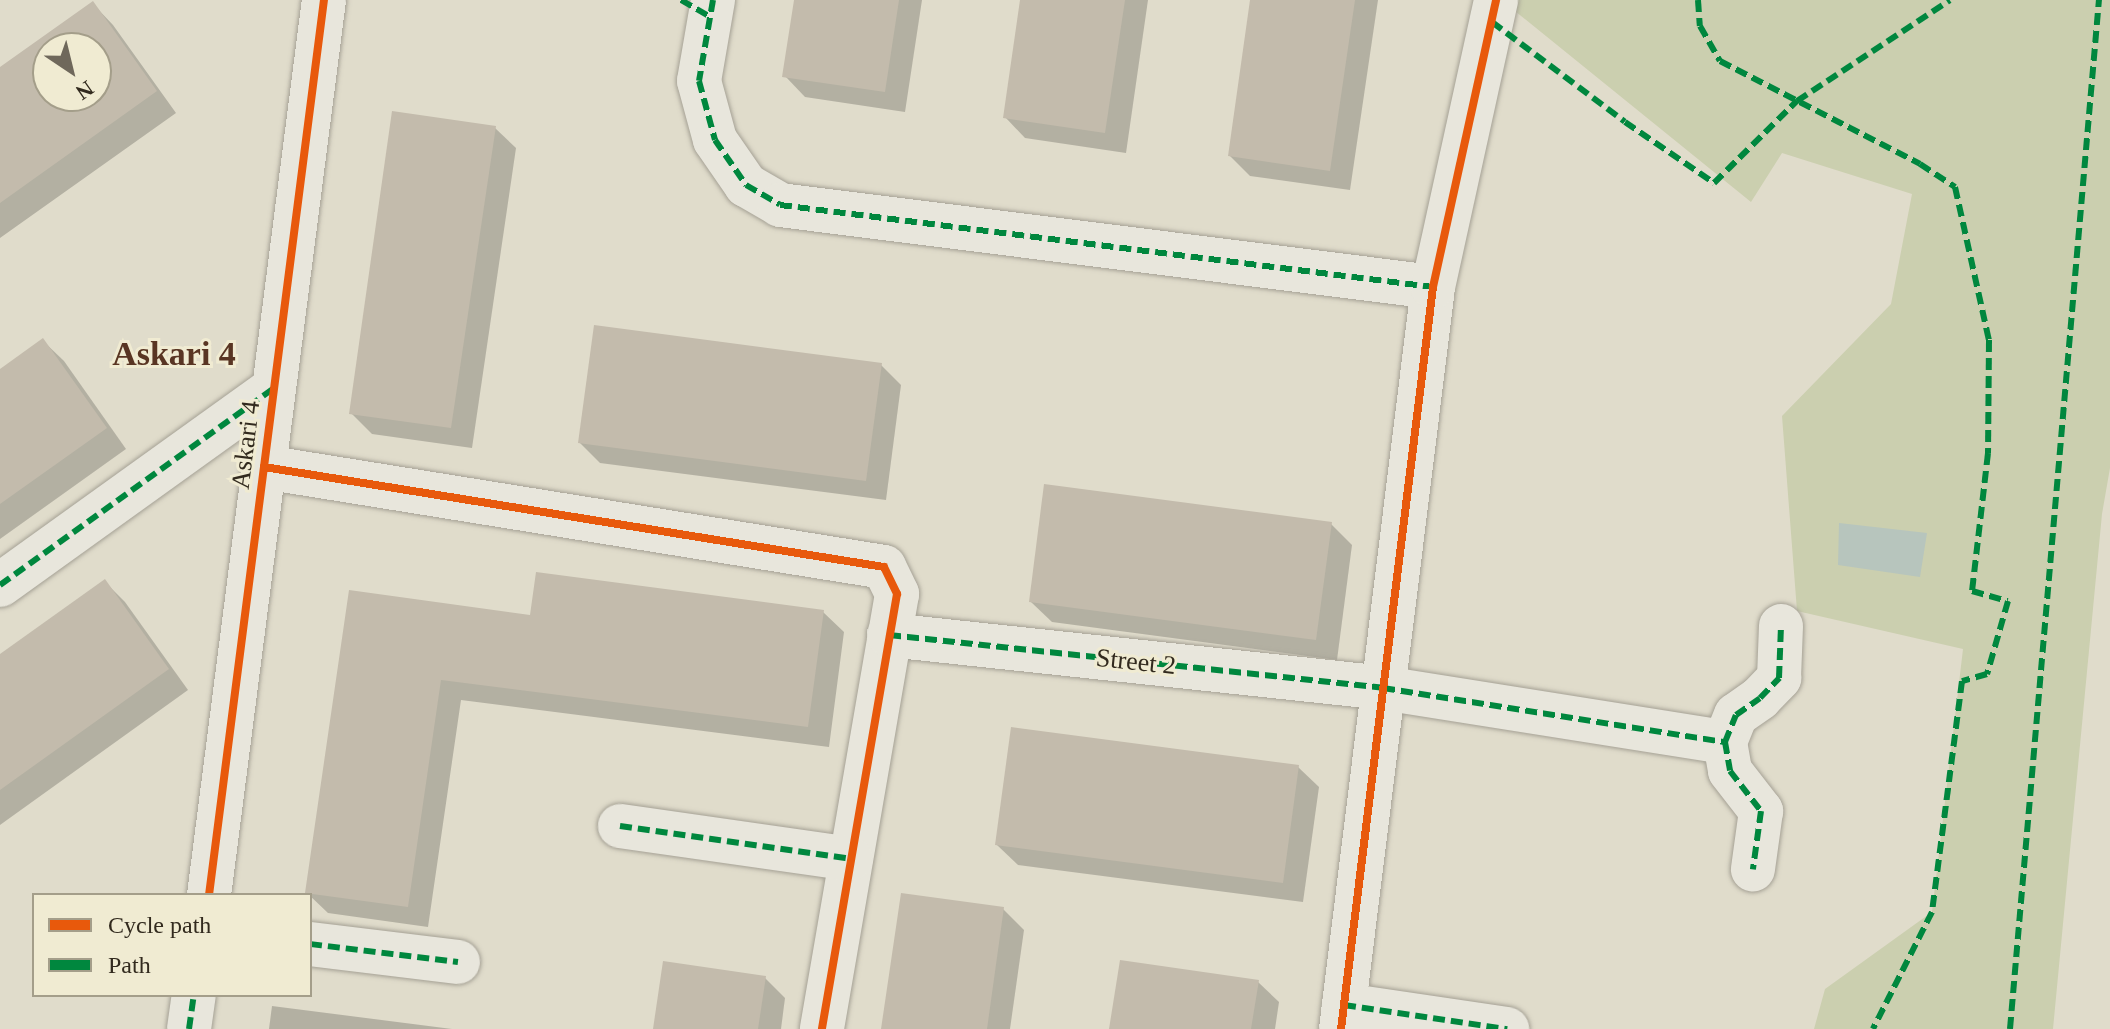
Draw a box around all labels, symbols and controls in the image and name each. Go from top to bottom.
north arrow [32,32,112,112]
text: N [71,76,99,105]
district label: Askari 4 [104,334,244,374]
street label: Askari 4 [224,393,268,497]
street label: Street 2 [1088,642,1184,682]
legend [32,893,312,997]
text: Cycle path [108,912,211,938]
text: Path [108,952,151,978]

